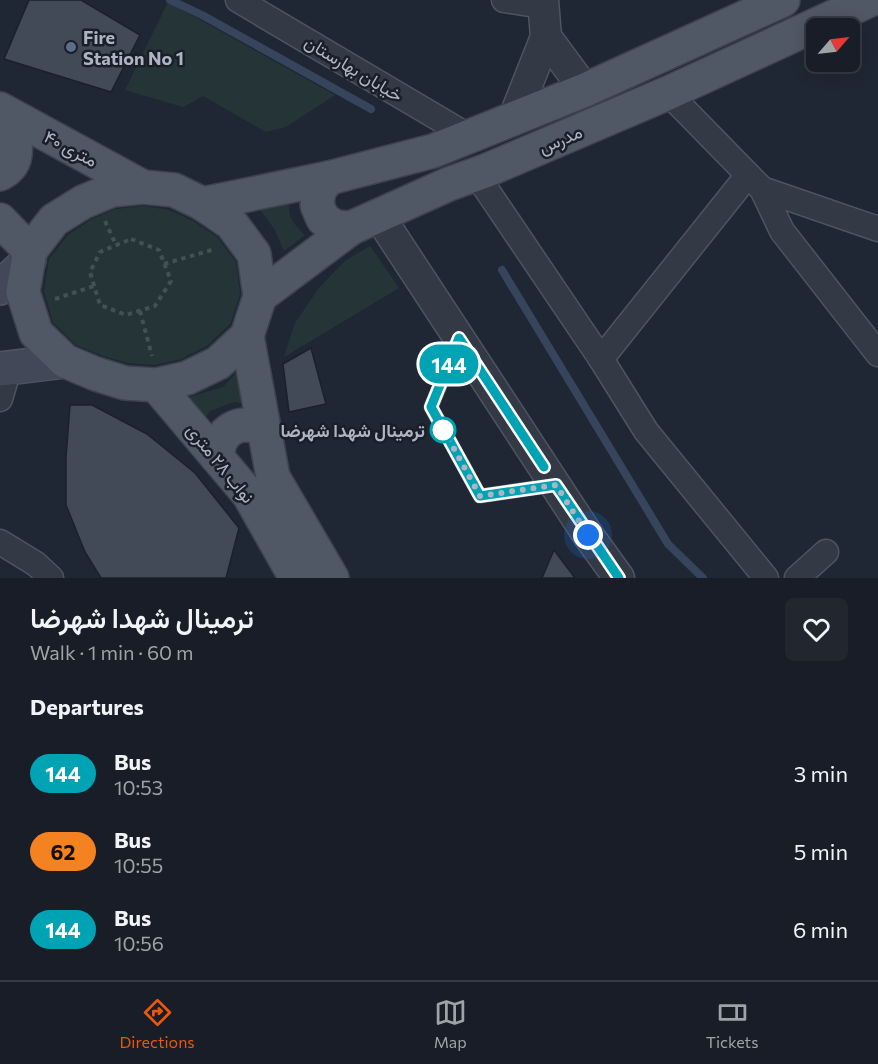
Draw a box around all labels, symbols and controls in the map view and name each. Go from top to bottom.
north arrow [806,18,860,72]
map controls [806,18,860,72]
place label: Fire Station No 1 [83,26,184,69]
street label: خیابان بهارستان [300,30,407,107]
marker: Fire Station No 1 [64,40,78,54]
street label: مدرس [535,120,585,159]
street label: ۴۰ متری [40,125,101,172]
line badge: 144 [414,344,484,384]
text: 144 [431,352,467,377]
marker: ترمینال شهدا شهرضا [430,417,456,443]
street label: نواب ۲۸ متری [182,419,260,508]
place label: ترمینال شهدا شهرضا [280,419,425,442]
your location [573,520,603,550]
button: heart [785,598,848,661]
text: ترمینال شهدا شهرضا [30,600,254,634]
text: Walk · 1 min · 60 m [30,640,193,664]
text: Departures [30,693,144,720]
text: Bus [114,748,151,775]
text: 3 min [794,760,848,787]
text: 144 [45,761,81,786]
text: 10:53 [114,775,163,799]
text: Bus [114,826,151,853]
text: 5 min [794,838,848,865]
text: 62 [51,839,75,864]
text: 10:55 [114,853,163,877]
text: Bus [114,904,151,931]
text: 6 min [793,916,848,943]
text: 144 [45,917,81,942]
text: 10:56 [114,931,164,955]
tab: Directions [120,996,195,1051]
tab: Map [434,996,467,1051]
tab: Tickets [706,996,758,1051]

